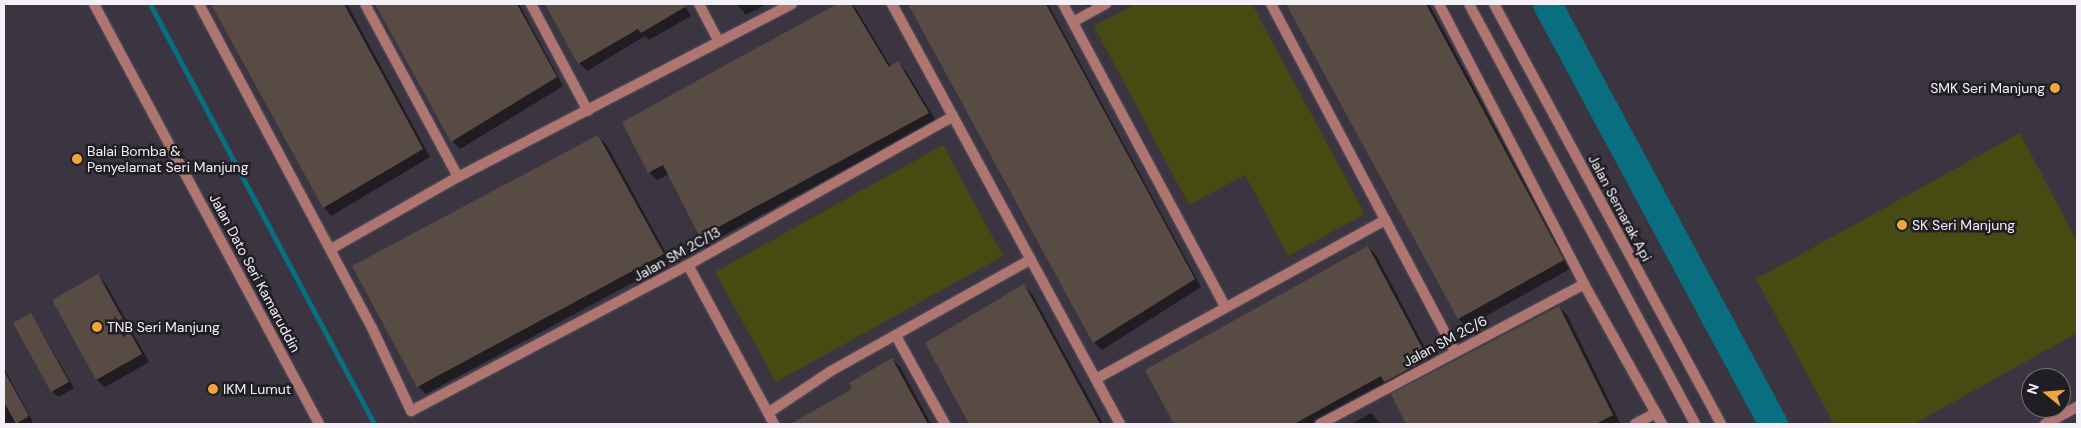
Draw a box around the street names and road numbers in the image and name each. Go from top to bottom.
street label: Jalan Semarak Api [1585,152,1655,264]
street label: Jalan Dato Seri Kamaruddin [206,191,304,355]
street label: Jalan SM 2C/13 [631,223,723,285]
street label: Jalan SM 2C/6 [1400,312,1490,370]

